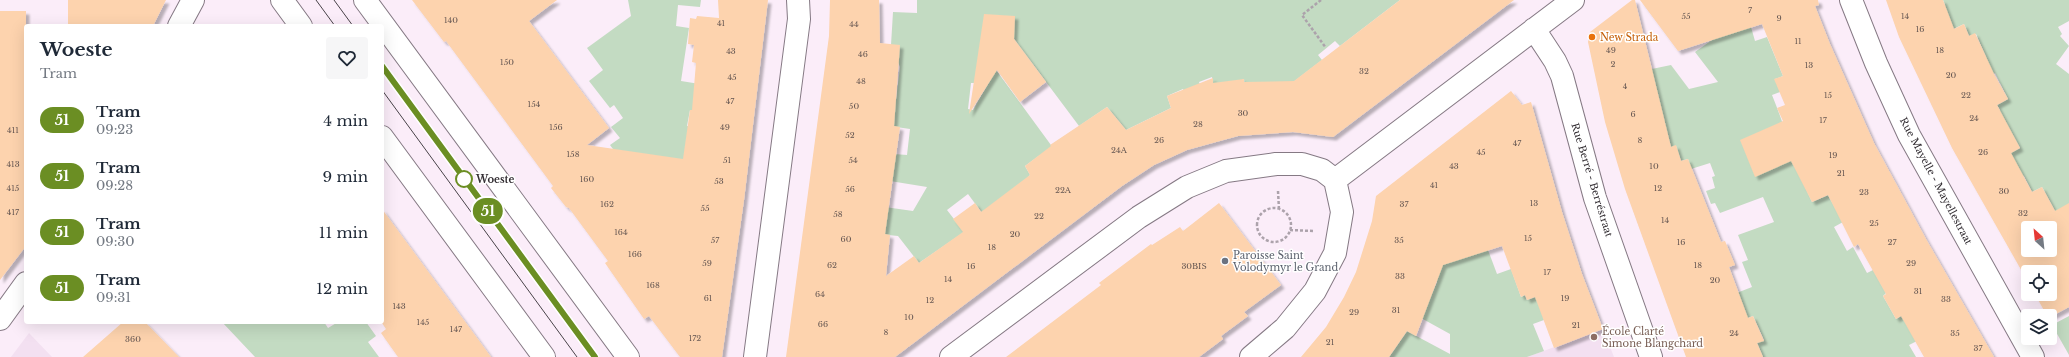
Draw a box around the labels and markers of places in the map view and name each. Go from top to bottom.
place label: New Strada [1600,31,1659,44]
marker: New Strada [1587,32,1597,42]
marker: Woeste [455,170,473,188]
place label: Woeste [475,173,514,186]
place label: Paroisse Saint Volodymyr le Grand [1232,249,1338,274]
marker: Paroisse Saint Volodymyr le Grand [1220,256,1230,266]
place label: École Clarté Simone Blangchard [1602,324,1703,350]
marker: École Clarté Simone Blangchard [1589,332,1599,342]

